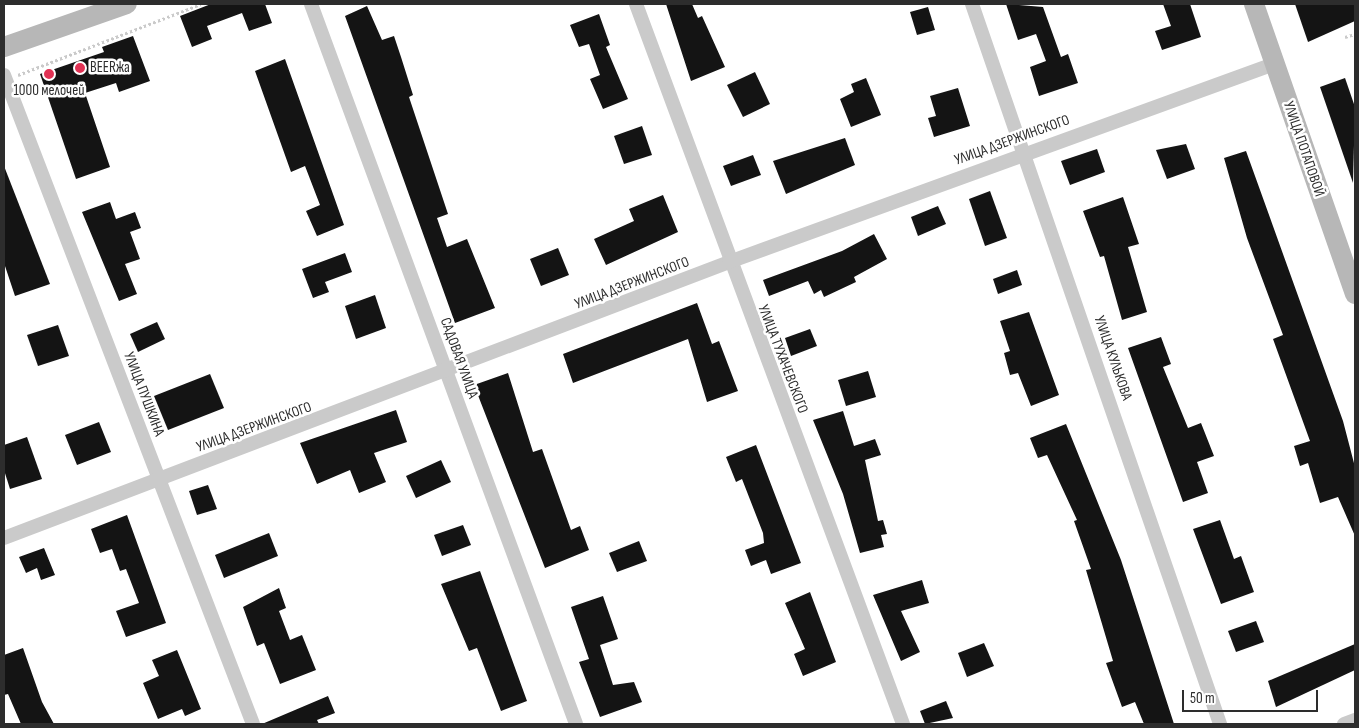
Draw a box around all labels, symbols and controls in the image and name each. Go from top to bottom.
place label: BEERжа [90,59,130,77]
marker: BEERжа [74,62,86,74]
marker: 1000 мелочей [43,68,55,80]
place label: 1000 мелочей [14,82,84,100]
street label: УЛИЦА ПОТАПОВОЙ [1279,99,1329,199]
street label: УЛИЦА ДЗЕРЖИНСКОГО [952,111,1072,169]
street label: УЛИЦА ДЗЕРЖИНСКОГО [572,253,692,313]
street label: УЛИЦА ТУХАЧЕВСКОГО [754,302,812,416]
street label: УЛИЦА КУЛЬКОВА [1090,313,1136,403]
street label: САДОВАЯ УЛИЦА [436,315,482,401]
street label: УЛИЦА ПУШКИНА [120,349,168,439]
street label: УЛИЦА ДЗЕРЖИНСКОГО [194,398,314,456]
scale bar [1184,680,1320,712]
text: 50 m [1190,689,1215,708]

